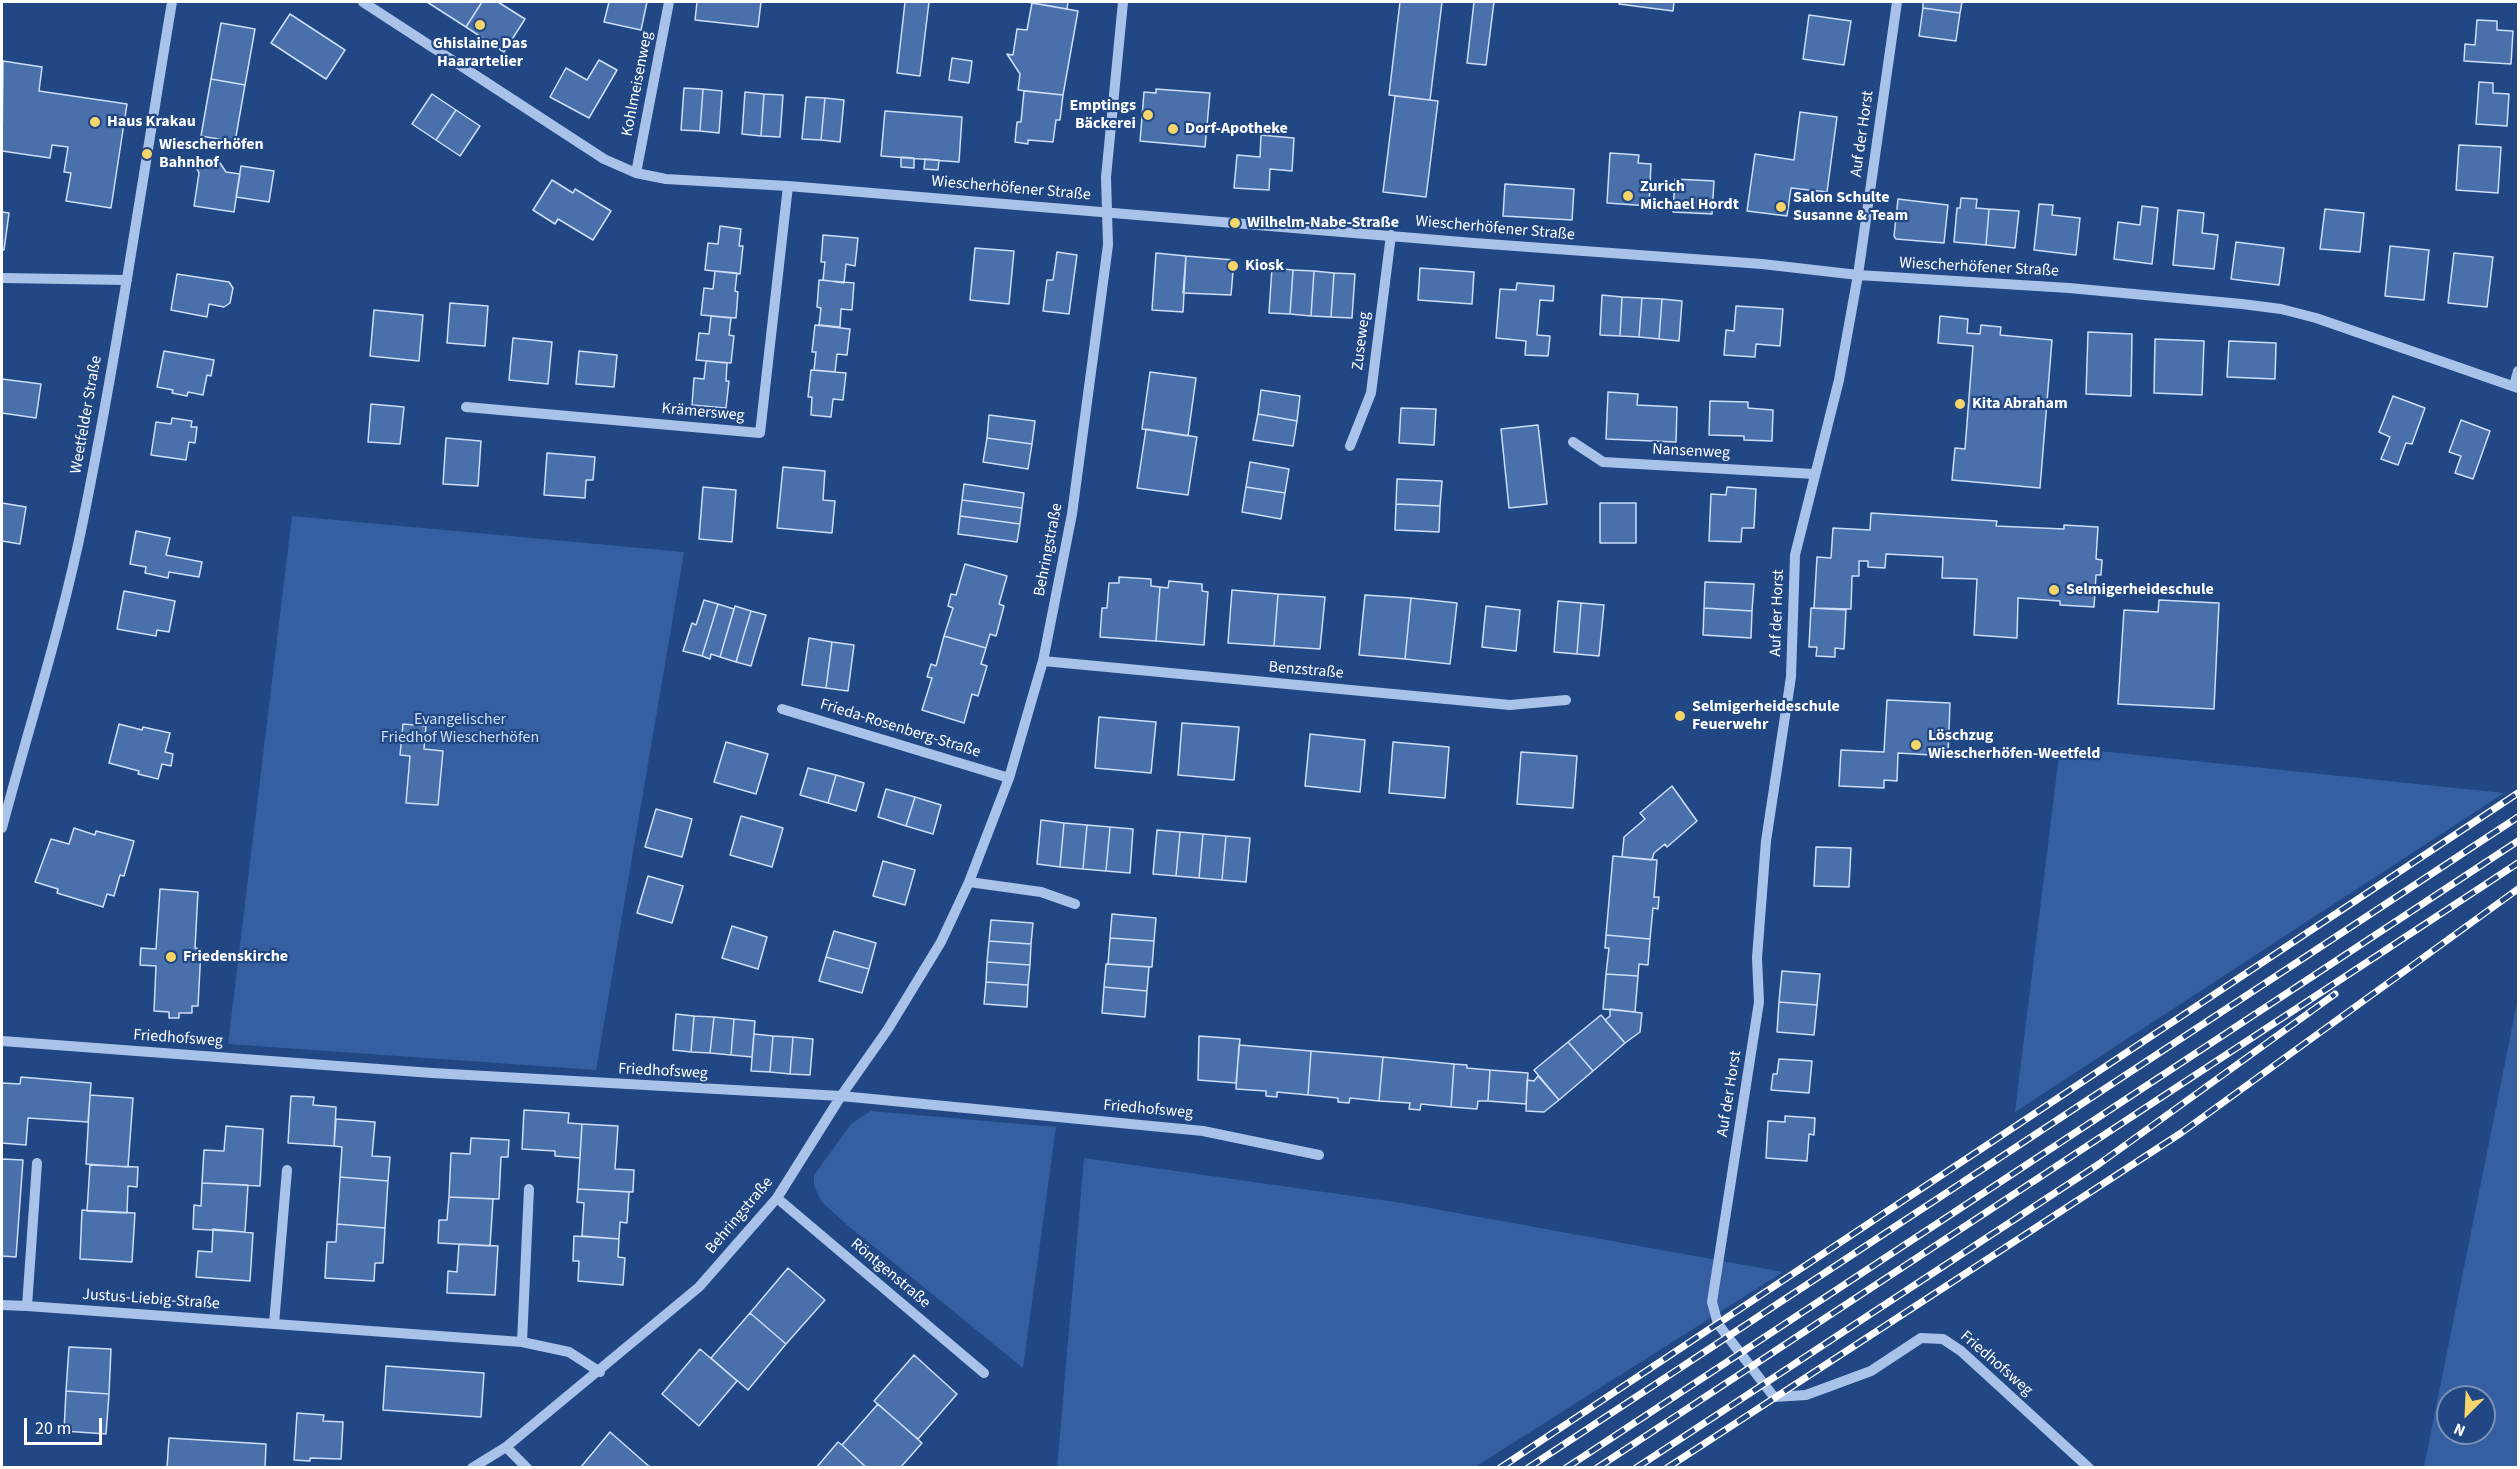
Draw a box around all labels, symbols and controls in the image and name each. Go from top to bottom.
marker: Ghislaine Das Haarartelier [473,18,487,32]
street label: Kohlmeisenweg [618,30,658,138]
place label: Ghislaine Das Haarartelier [433,34,527,72]
street label: Auf der Horst [1847,90,1879,178]
place label: Emptings Bäckerei [1069,96,1136,134]
marker: Emptings Bäckerei [1141,108,1155,122]
place label: Haus Krakau [107,112,196,132]
marker: Haus Krakau [88,115,102,129]
place label: Dorf-Apotheke [1185,119,1288,139]
marker: Dorf-Apotheke [1166,122,1180,136]
place label: Wiescherhöfen Bahnhof [159,135,264,173]
marker: Wiescherhöfen Bahnhof [140,147,154,161]
street label: Wiescherhöfener Straße [931,172,1091,206]
place label: Zurich Michael Hordt [1640,177,1739,215]
place label: Salon Schulte Susanne & Team [1793,188,1908,226]
marker: Zurich Michael Hordt [1621,189,1635,203]
marker: Salon Schulte Susanne & Team [1774,200,1788,214]
street label: Wiescherhöfener Straße [1415,212,1575,246]
place label: Wilhelm-Nabe-Straße [1247,213,1399,233]
marker: Wilhelm-Nabe-Straße [1228,216,1242,230]
street label: Wiescherhöfener Straße [1899,254,2059,282]
place label: Kiosk [1245,256,1284,276]
marker: Kiosk [1226,259,1240,273]
street label: Zuseweg [1349,311,1375,371]
street label: Weetfelder Straße [67,354,107,476]
place label: Kita Abraham [1972,394,2068,414]
marker: Kita Abraham [1953,397,1967,411]
street label: Krämersweg [661,400,745,426]
street label: Nansenweg [1652,440,1730,464]
street label: Behringstraße [1031,502,1067,598]
street label: Auf der Horst [1767,569,1789,657]
place label: Selmigerheideschule [2066,580,2214,600]
marker: Selmigerheideschule [2047,583,2061,597]
street label: Benzstraße [1268,658,1344,684]
street label: Frieda-Rosenberg-Straße [817,695,983,763]
place label: Selmigerheideschule Feuerwehr [1692,697,1840,735]
marker: Selmigerheideschule Feuerwehr [1673,709,1687,723]
park label: Evangelischer Friedhof Wiescherhöfen [381,710,539,748]
place label: Löschzug Wiescherhöfen-Weetfeld [1928,726,2101,764]
marker: Löschzug Wiescherhöfen-Weetfeld [1909,738,1923,752]
place label: Friedenskirche [183,947,288,967]
marker: Friedenskirche [164,950,178,964]
street label: Friedhofsweg [133,1026,223,1052]
street label: Auf der Horst [1714,1049,1746,1139]
street label: Friedhofsweg [618,1060,708,1084]
street label: Friedhofsweg [1102,1097,1194,1123]
street label: Behringstraße [702,1174,778,1258]
street label: Röntgenstraße [846,1235,934,1313]
street label: Justus-Liebig-Straße [82,1286,220,1314]
street label: Friedhofsweg [1956,1327,2036,1401]
north arrow [2436,1385,2496,1445]
scale bar [27,1406,105,1444]
text: 20 m [35,1416,71,1441]
text: N [2450,1417,2469,1442]

